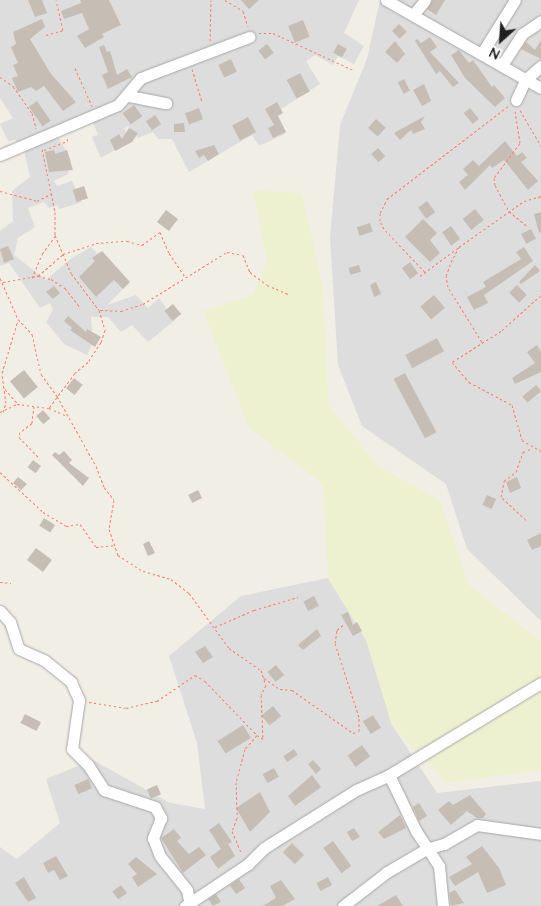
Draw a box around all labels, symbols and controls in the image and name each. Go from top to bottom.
north arrow [476,15,526,65]
text: N [486,43,503,64]

